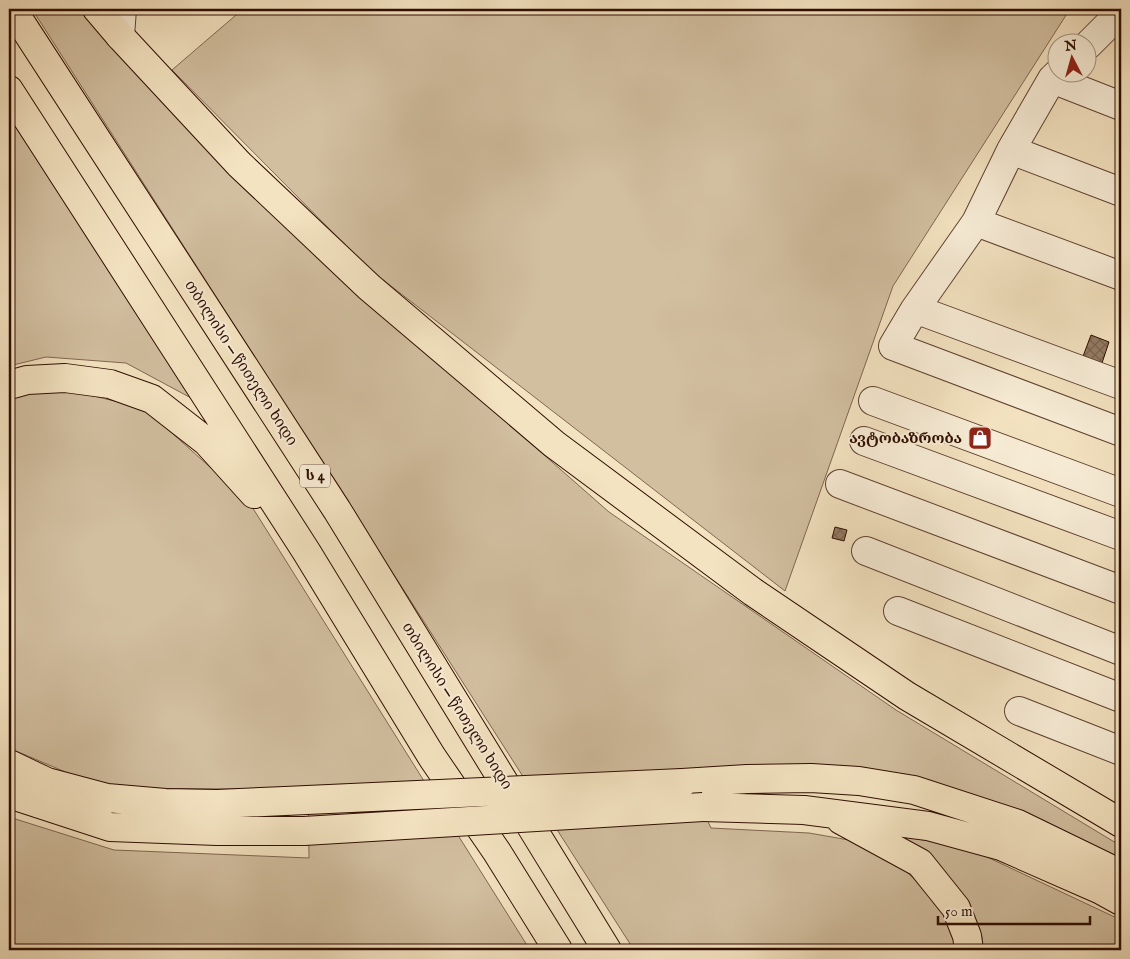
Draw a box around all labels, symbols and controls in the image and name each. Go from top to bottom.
north arrow [1048,32,1098,82]
text: N [1063,36,1078,56]
street label: თბილისი — წითელი ხიდი [180,277,302,449]
shop icon: ავტობაზრობა [967,425,993,451]
place label: ავტობაზრობა [849,429,962,448]
road number: ს 4 [300,464,330,488]
street label: თბილისი — წითელი ხიდი [398,619,516,793]
scale bar [938,894,1090,926]
text: 50 m [945,902,973,921]

